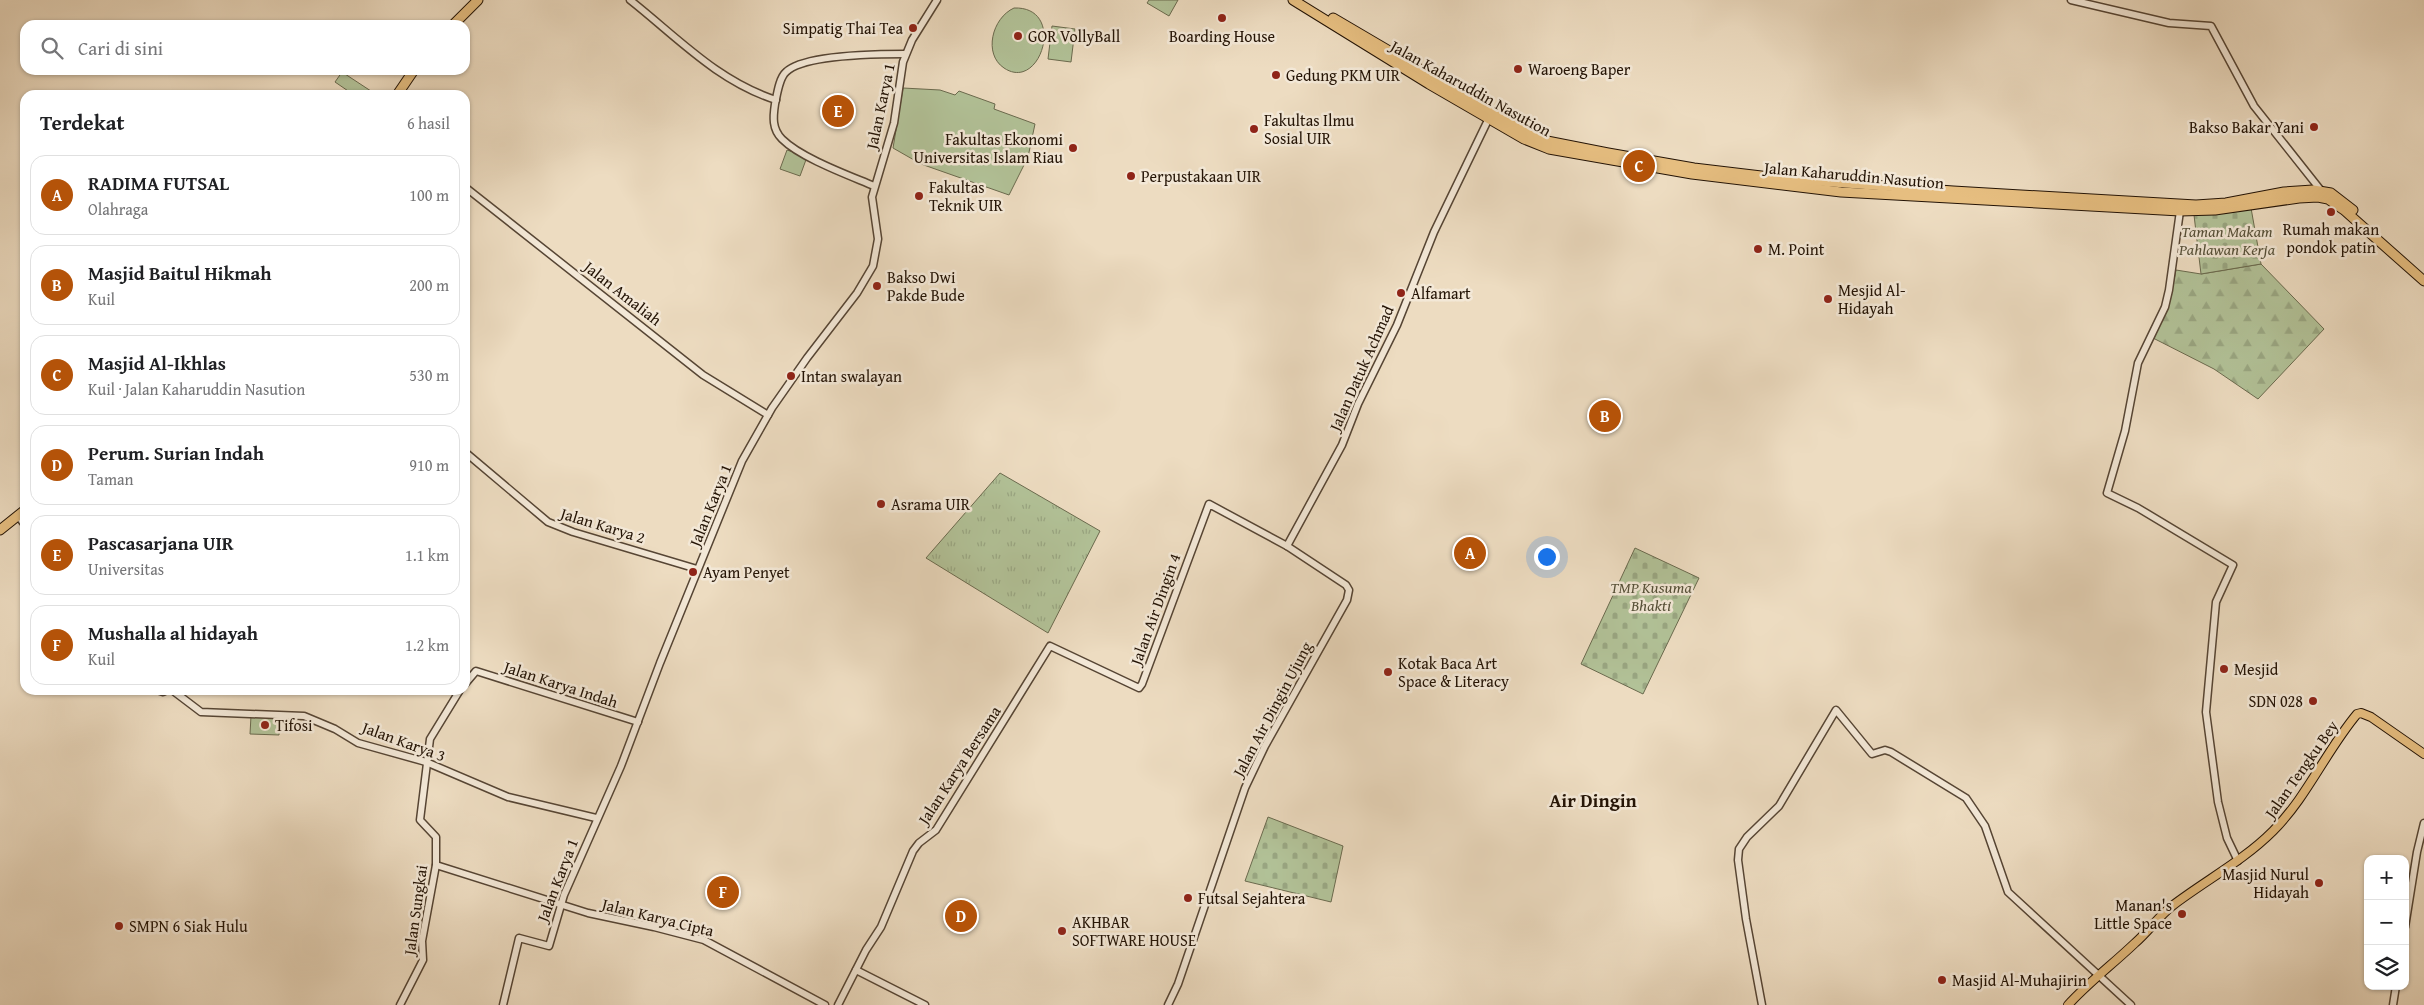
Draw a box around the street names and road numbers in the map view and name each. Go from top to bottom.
street label: Jalan Kaharuddin Nasution [1385,33,1556,142]
street label: Jalan Karya 1 [859,61,901,153]
street label: Jalan Kaharuddin Nasution [1761,155,1945,195]
street label: Jalan Amaliah [577,254,667,331]
street label: Jalan Datuk Achmad [1322,301,1400,436]
street label: Jalan Karya 1 [682,460,737,552]
street label: Jalan Karya 2 [556,500,648,549]
street label: Jalan Air Dingin 4 [1123,549,1186,670]
street label: Jalan Air Dingin Ujung [1225,637,1318,783]
street label: Jalan Karya Indah [499,654,621,714]
street label: Jalan Karya Bersama [910,701,1007,831]
street label: Jalan Karya 3 [357,714,449,767]
street label: Jalan Tengku Bey [2257,715,2344,825]
street label: Jalan Karya 1 [529,835,584,927]
street label: Jalan Sungkai [397,863,433,959]
street label: Jalan Karya Cipta [598,891,717,943]

